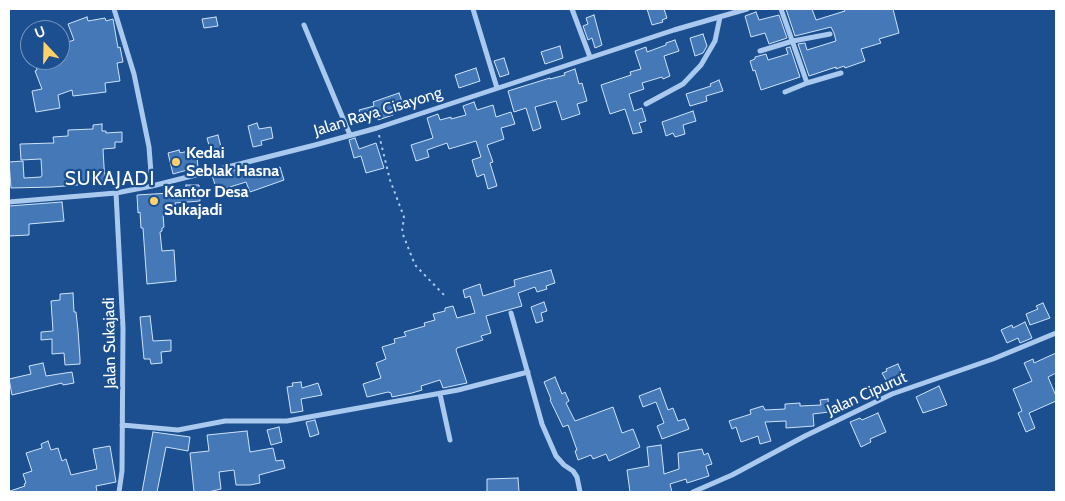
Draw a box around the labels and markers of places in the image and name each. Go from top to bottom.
place label: Kedai Seblak Hasna [186,143,279,181]
marker: Kedai Seblak Hasna [170,156,182,168]
place label: Kantor Desa Sukajadi [164,182,249,220]
marker: Kantor Desa Sukajadi [148,195,160,207]

